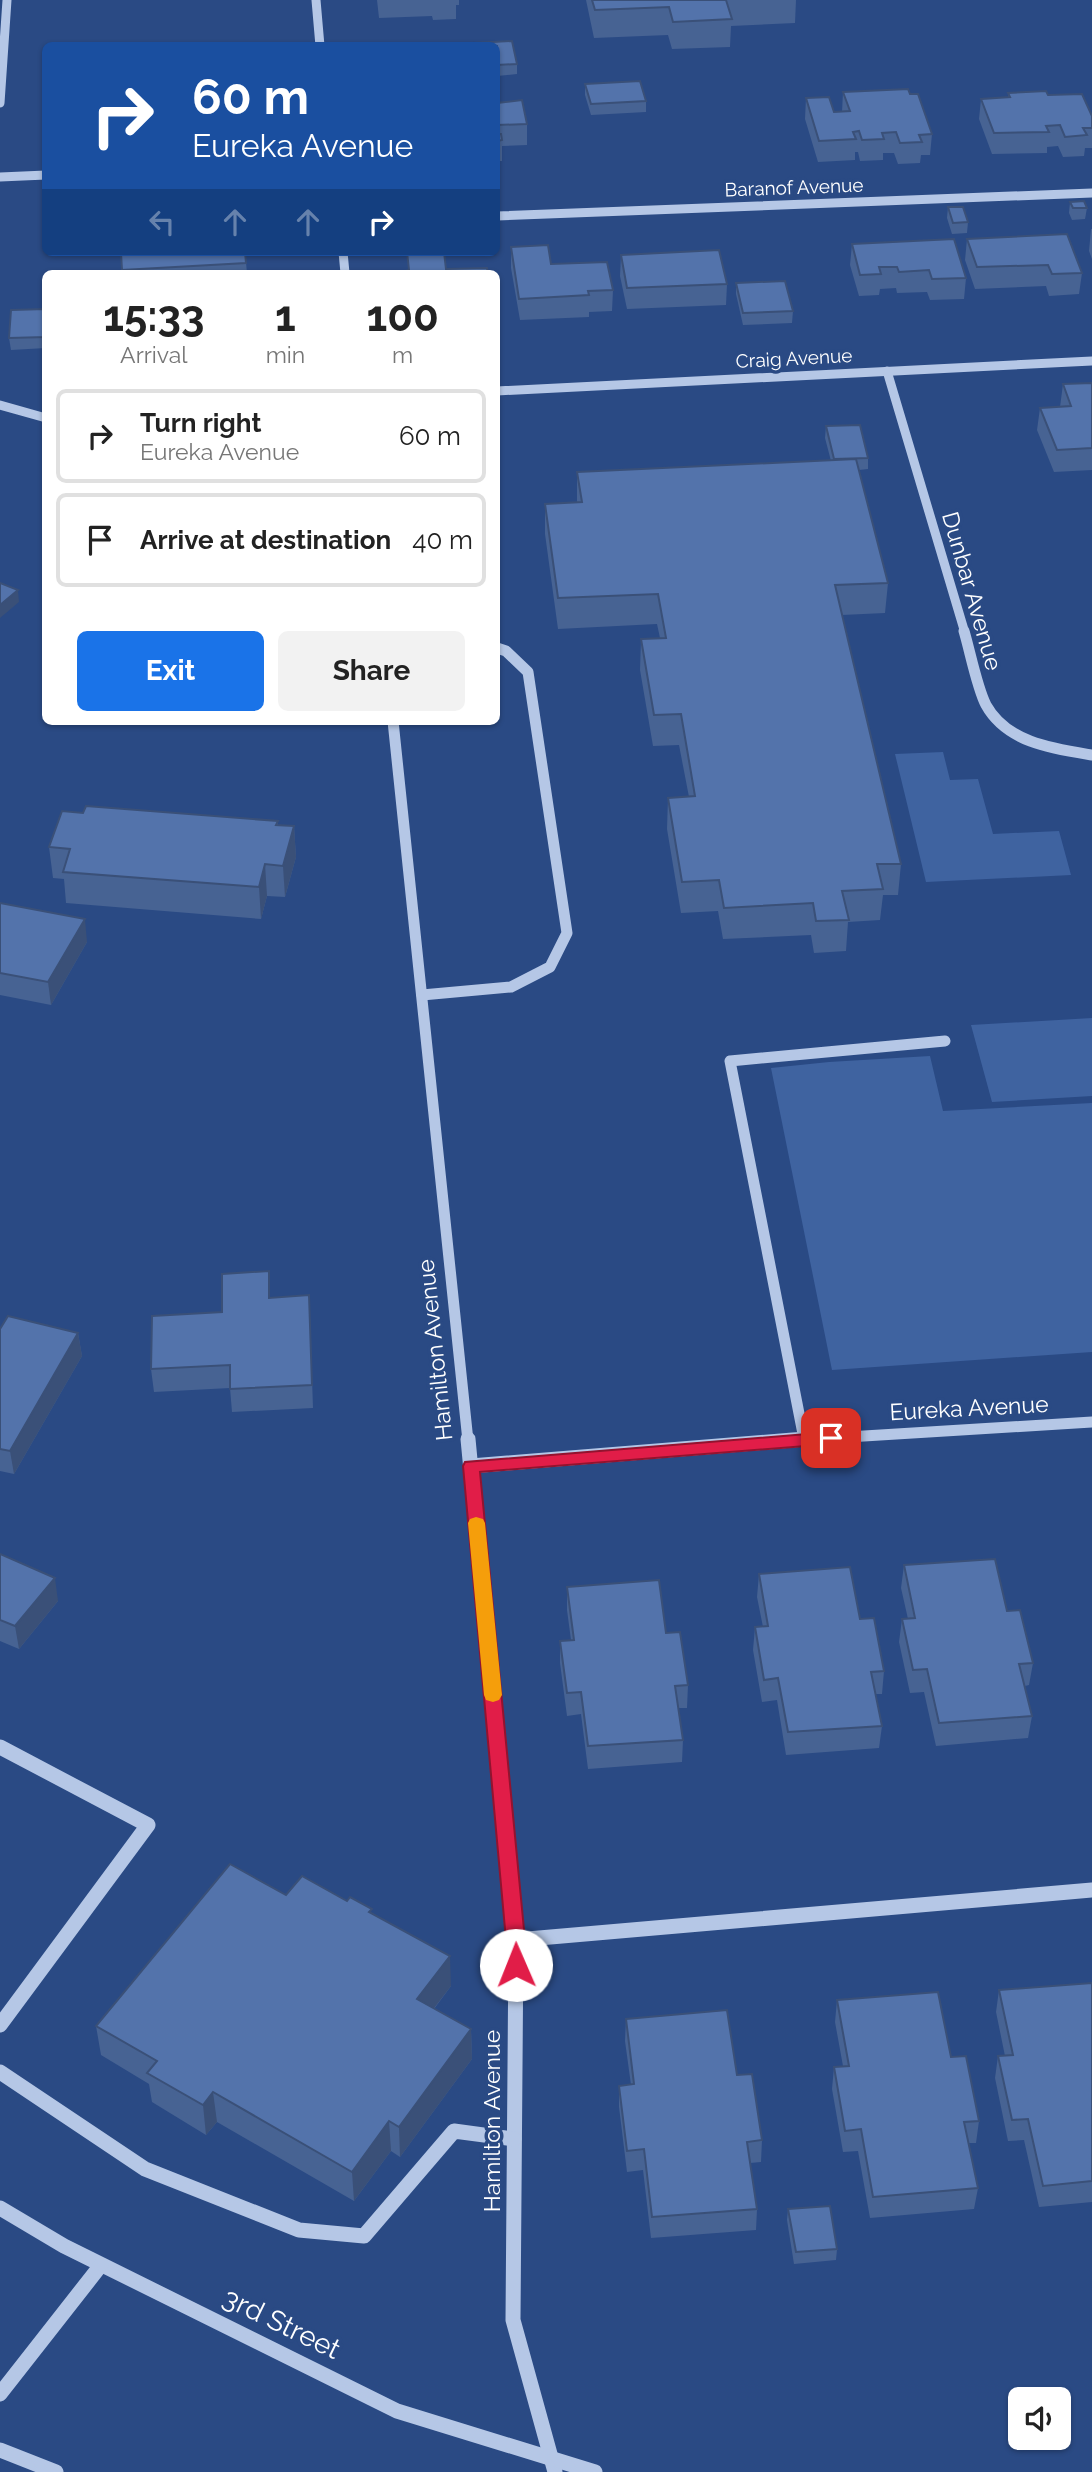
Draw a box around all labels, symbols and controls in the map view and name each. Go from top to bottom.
text: 60 m [192,68,309,125]
icon: right [77,70,168,161]
text: Eureka Avenue [192,127,413,164]
street label: Baranof Avenue [724,174,864,200]
icon: left [143,203,181,241]
icon: ahead [216,203,254,241]
icon: ahead [289,203,327,241]
icon: right [362,203,400,241]
text: 15:33 [103,292,204,341]
text: 1 [275,292,296,341]
text: 100 [366,292,439,341]
text: Arrival [120,341,188,368]
text: min [266,341,305,368]
text: m [392,341,413,368]
street label: Craig Avenue [735,344,853,372]
text: Turn right [140,408,261,438]
icon: right [81,417,119,455]
text: 60 m [399,421,461,451]
text: Eureka Avenue [140,438,299,465]
street label: Dunbar Avenue [937,508,1008,673]
icon: arrive [81,521,119,559]
text: Arrive at destination [140,525,391,555]
text: 40 m [412,525,473,555]
button: Exit [77,631,264,711]
button: Share [278,631,465,711]
street label: Hamilton Avenue [412,1258,457,1442]
street label: Eureka Avenue [889,1390,1049,1425]
pin [801,1408,861,1468]
icon: arrive [812,1419,850,1457]
position arrow [479,1928,553,2002]
street label: Hamilton Avenue [478,2030,505,2212]
street label: 3rd Street [218,2281,346,2366]
map controls [1008,2387,1071,2450]
button: sound [1008,2387,1071,2450]

